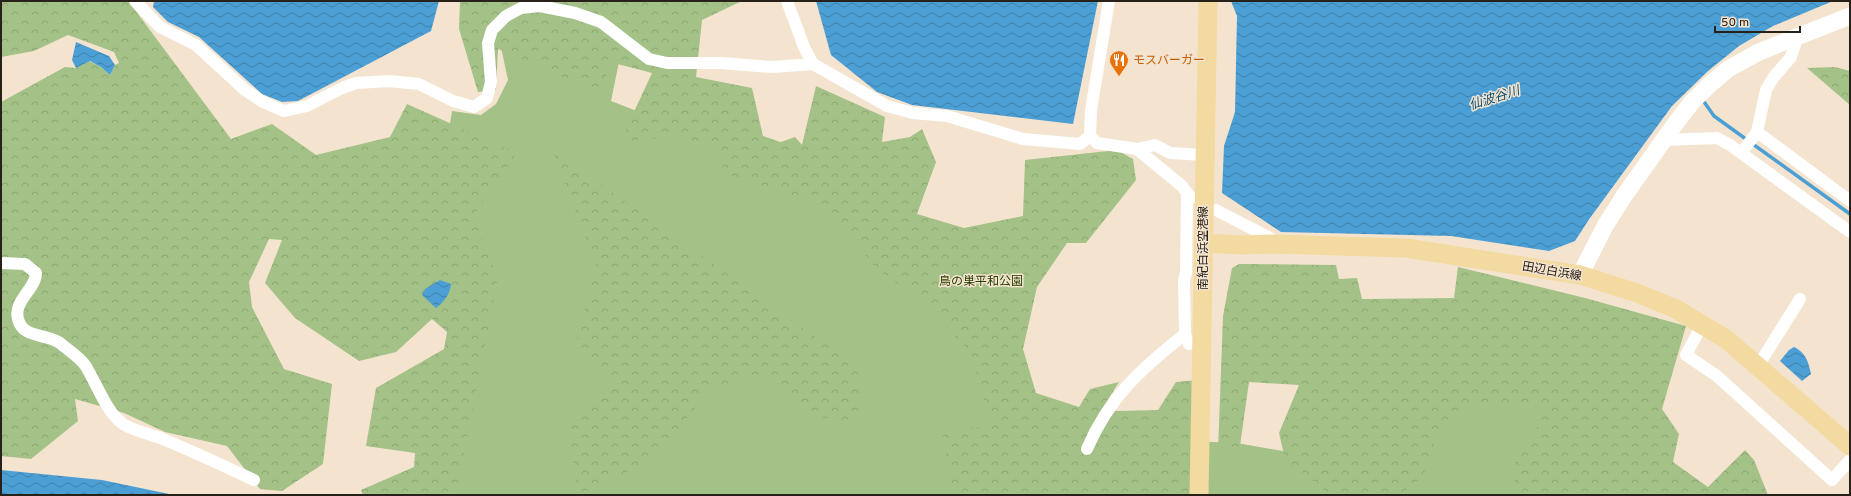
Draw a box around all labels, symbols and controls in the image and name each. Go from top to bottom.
scale bar [1715,8,1800,34]
text: 50 m [1721,15,1749,31]
restaurant icon: モスバーガー [1108,49,1130,77]
place label: モスバーガー [1133,53,1205,69]
water label: 仙波谷川 [1467,83,1524,115]
street label: 南紀白浜空港線 [1196,206,1212,290]
street label: 田辺白浜線 [1521,259,1583,285]
park label: 鳥の巣平和公園 [939,274,1023,290]

